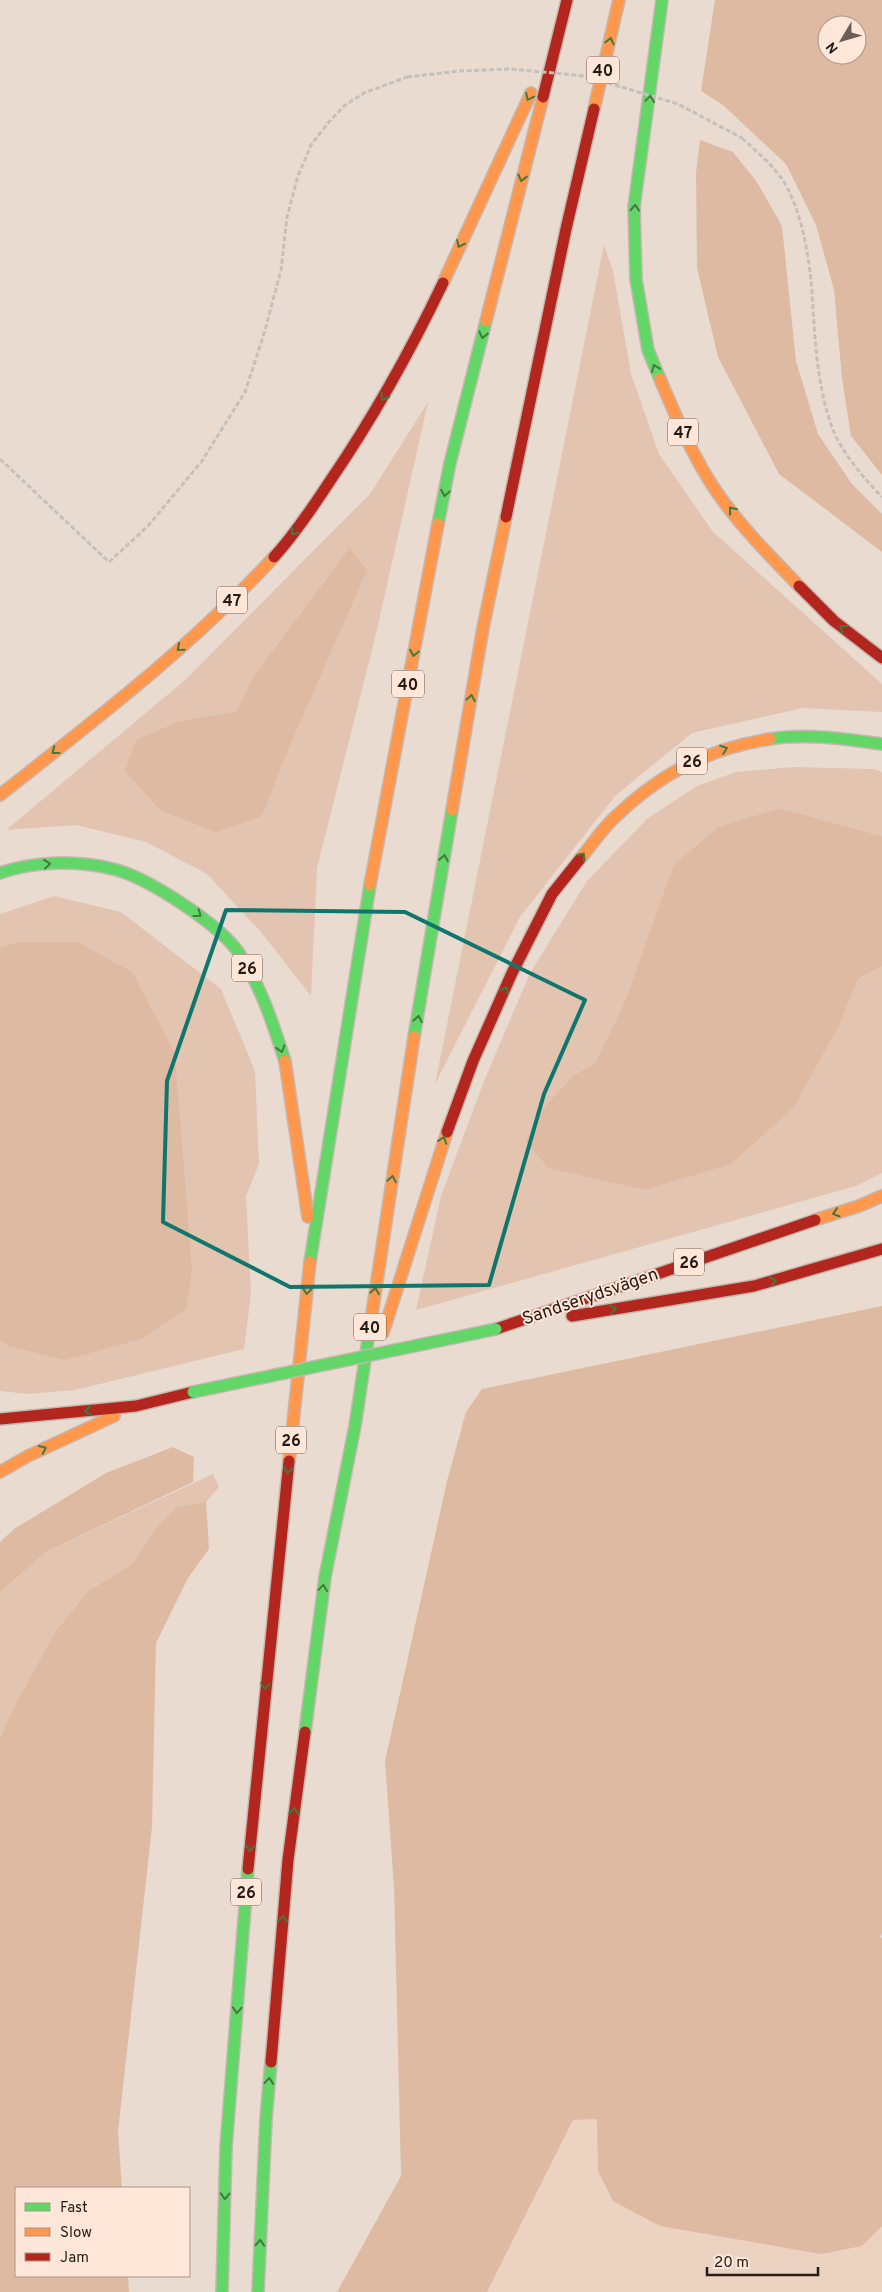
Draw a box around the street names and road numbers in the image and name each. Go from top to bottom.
road number: 40 [587,56,619,84]
road number: 47 [668,418,698,446]
road number: 47 [217,586,247,614]
road number: 40 [392,671,424,698]
road number: 26 [677,748,707,774]
road number: 26 [232,954,262,981]
road number: 26 [674,1248,704,1276]
street label: Sandserydsvägen [519,1263,662,1331]
road number: 40 [354,1314,386,1340]
road number: 26 [276,1426,306,1454]
road number: 26 [231,1878,261,1905]

